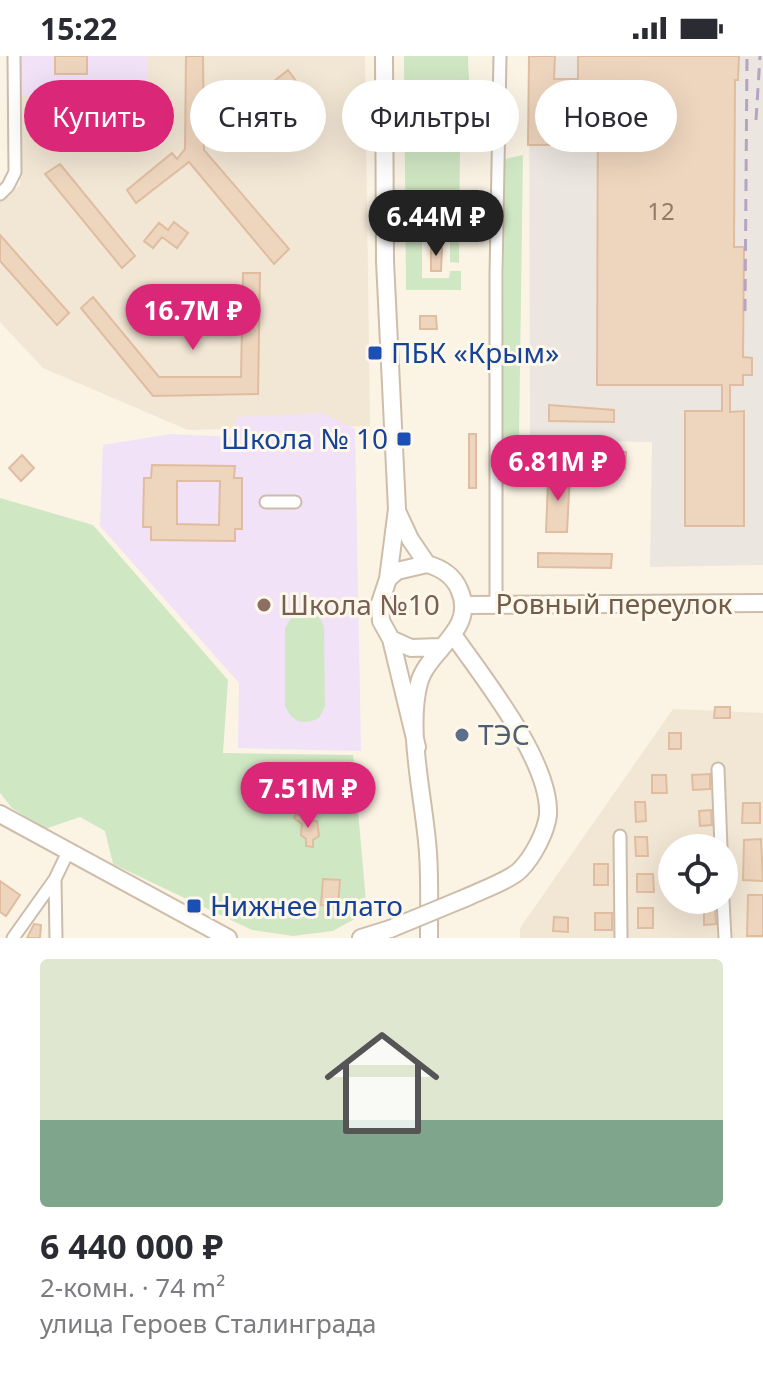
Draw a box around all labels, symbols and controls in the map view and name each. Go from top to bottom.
text: 15:22 [40,8,117,49]
chip: Купить [24,80,174,152]
chip: Снять [190,80,326,152]
chip: Фильтры [342,80,519,152]
chip: Новое [535,80,677,152]
pin: 6.44M ₽ [362,190,510,258]
house number: 12 [647,194,675,227]
text: 6.44M ₽ [387,198,485,234]
pin: 16.7M ₽ [119,284,267,352]
text: 16.7M ₽ [144,292,242,328]
place label: ПБК «Крым» [391,333,559,371]
marker: ПБК «Крым» [366,344,384,362]
place label: Школа № 10 [221,419,388,457]
marker: Школа № 10 [395,430,413,448]
pin: 6.81M ₽ [484,435,632,503]
text: 6.81M ₽ [509,443,607,479]
street label: Ровный переулок [496,584,733,622]
place label: Школа №10 [280,585,440,623]
marker: Школа №10 [255,596,273,614]
place label: ТЭС [478,715,530,753]
marker: ТЭС [453,726,471,744]
pin: 7.51M ₽ [234,762,382,830]
text: 7.51M ₽ [259,770,357,806]
map controls [658,834,738,914]
button: locate [658,834,738,914]
place label: Нижнее плато [210,886,403,924]
marker: Нижнее плато [185,897,203,915]
icon: home [310,1011,454,1155]
text: 6 440 000 ₽ [40,1223,223,1269]
text: 2-комн. · 74 m² [40,1269,225,1305]
text: улица Героев Сталинграда [40,1305,376,1341]

